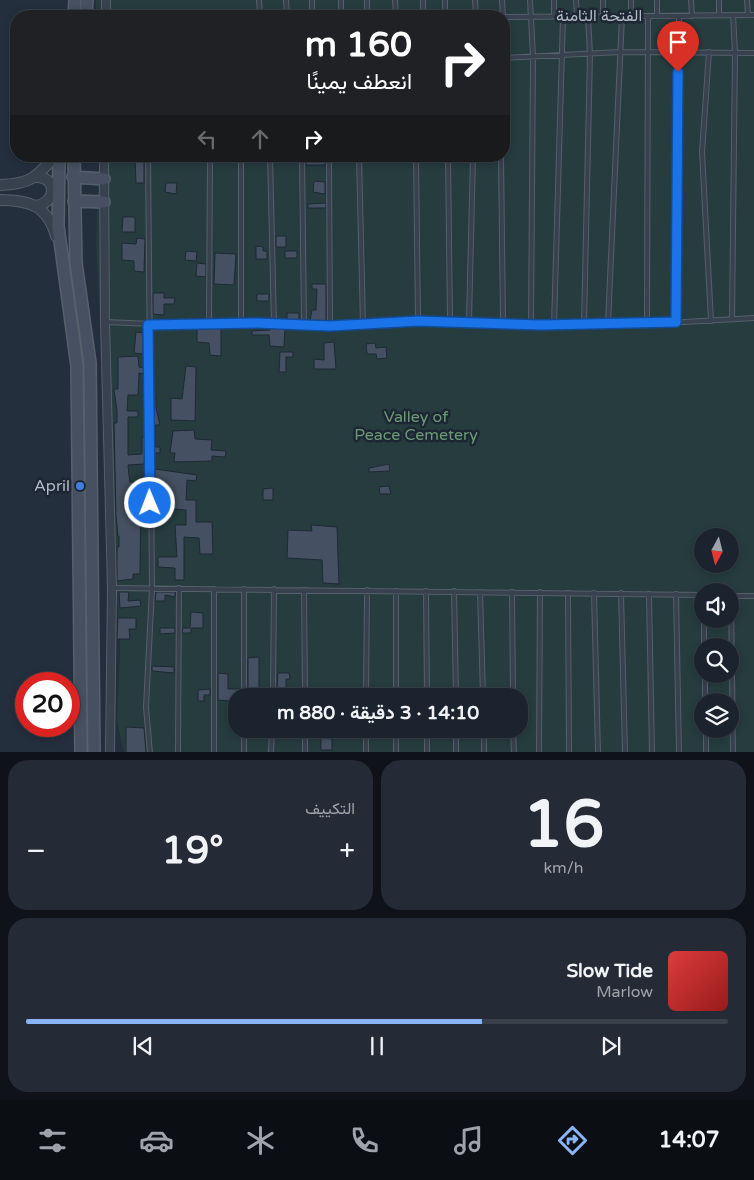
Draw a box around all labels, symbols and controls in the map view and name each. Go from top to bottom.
street label: الفتحة الثامنة [556,6,642,26]
pin [657,21,699,72]
text: 160 m [305,24,412,66]
icon: arrive [664,28,692,56]
icon: right [430,30,495,95]
text: انعطف يمينًا [306,69,412,95]
icon: left [193,125,221,153]
icon: ahead [246,125,274,153]
icon: right [299,125,327,153]
park label: Valley of Peace Cemetery [354,407,478,445]
place label: April [34,476,70,496]
position arrow [123,476,175,528]
marker: April [74,480,86,492]
north arrow [694,528,739,572]
map controls [694,528,739,738]
button: sound [694,583,739,628]
button: search [694,638,739,683]
speed limit sign: 20 [15,672,80,737]
button: layers [694,693,739,738]
text: 14:10 · 3 دقيقة · 880 m [277,702,479,724]
text: 16 [523,786,604,865]
text: التكييف [305,799,355,819]
text: 19° [162,828,224,874]
text: − [26,834,46,868]
text: + [339,834,355,868]
text: km/h [543,858,584,878]
text: Slow Tide [566,960,653,982]
text: Marlow [596,982,653,1002]
icon: previous [129,1032,157,1060]
icon: pause [363,1032,391,1060]
icon: next [597,1032,625,1060]
icon: filters [35,1123,70,1158]
icon: car [139,1123,174,1158]
icon: climate [243,1123,278,1158]
icon: phone [347,1123,382,1158]
icon: music [451,1123,486,1158]
icon: directions [555,1123,590,1158]
text: 14:07 [659,1127,720,1153]

